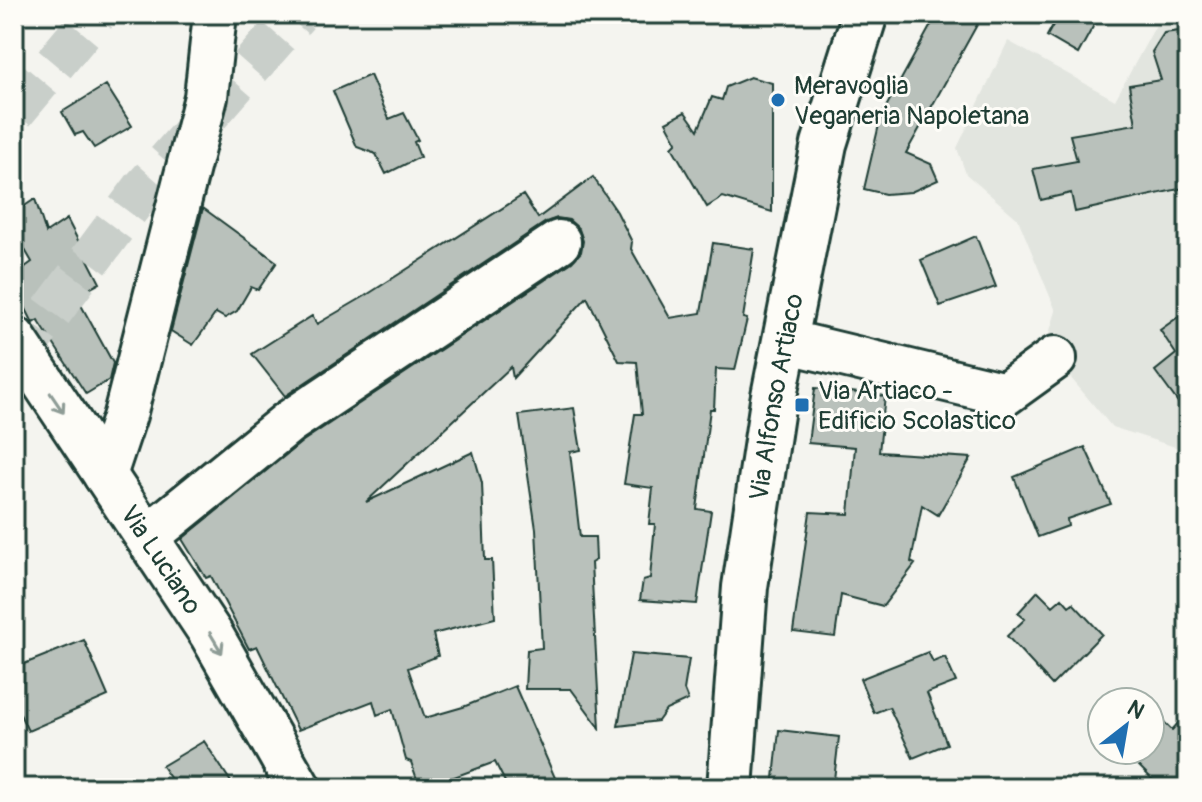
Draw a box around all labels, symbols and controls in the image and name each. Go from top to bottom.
place label: Meravoglia Veganeria Napoletana [794,70,1029,132]
marker: Meravoglia Veganeria Napoletana [769,91,787,109]
street label: Via Alfonso Artiaco [743,291,811,503]
place label: Via Artiaco - Edificio Scolastico [818,375,1016,437]
one-way arrow [49,391,65,414]
marker: Via Artiaco - Edificio Scolastico [793,396,811,414]
street label: Via Luciano [113,499,208,621]
one-way arrow [208,631,224,654]
north arrow [1086,686,1166,766]
text: N [1122,694,1149,726]

